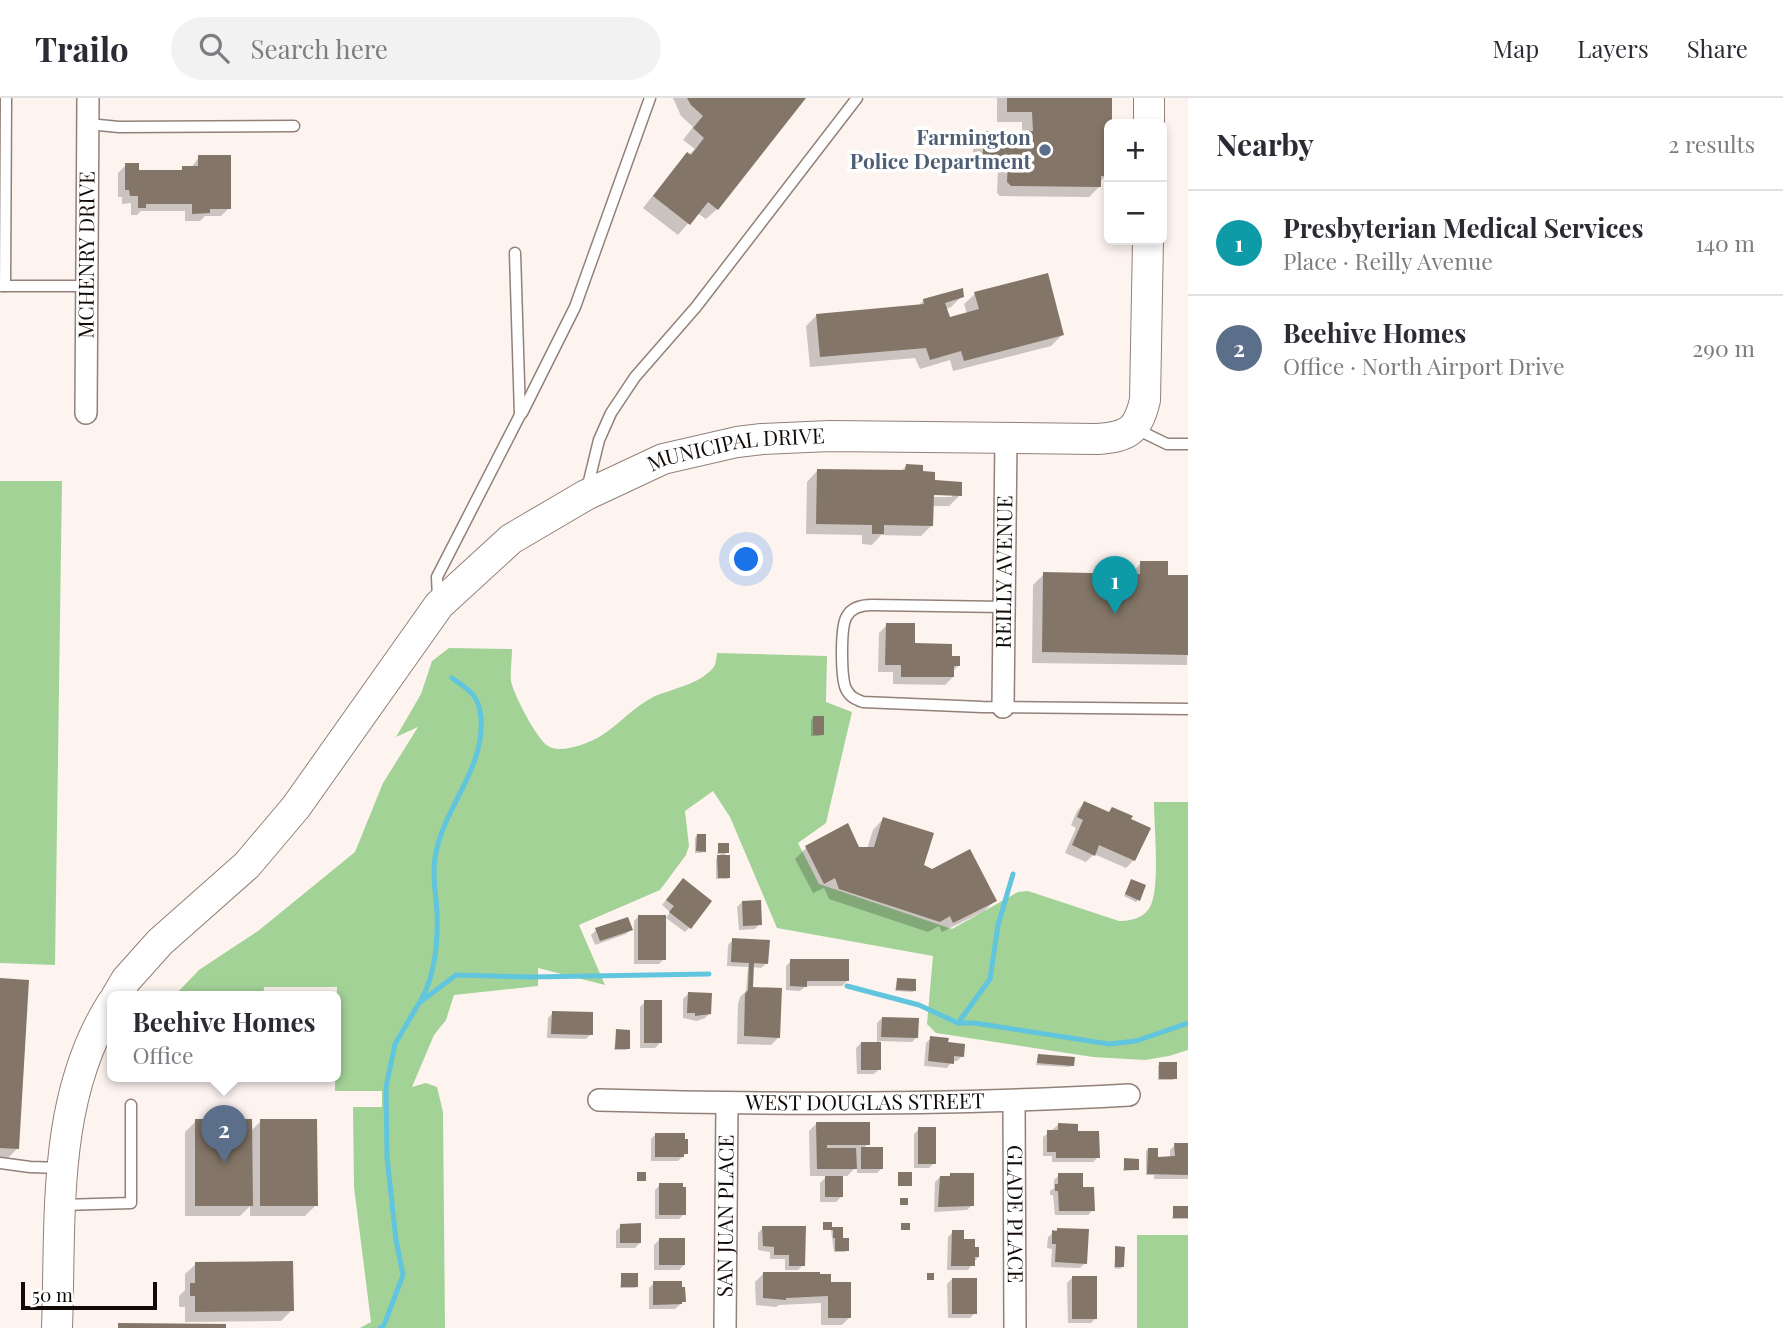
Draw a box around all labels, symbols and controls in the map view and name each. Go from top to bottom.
search box [171,17,661,80]
text: Trailo [35,26,129,70]
icon: search [195,29,233,67]
text: Search here [251,31,388,66]
text: Map [1493,32,1539,64]
text: Layers [1577,32,1649,64]
text: Share [1687,32,1748,64]
map controls [1104,119,1167,245]
button: + [1104,119,1167,182]
place label: Farmington Police Department [850,122,1032,174]
text: Nearby [1216,124,1314,164]
text: 2 results [1668,128,1755,159]
marker: Farmington Police Department [1037,142,1053,158]
street label: MCHENRY DRIVE [70,171,100,339]
button: − [1104,182,1167,245]
text: Presbyterian Medical Services [1283,210,1643,245]
text: 1 [1235,227,1243,258]
text: 140 m [1695,227,1755,258]
text: Place · Reilly Avenue [1283,245,1493,276]
text: Beehive Homes [1283,315,1466,350]
text: 2 [1233,332,1245,363]
text: 290 m [1692,332,1755,363]
text: Office · North Airport Drive [1283,350,1565,381]
street label: MUNICIPAL DRIVE [642,420,825,477]
street label: REILLY AVENUE [988,495,1017,649]
your location [729,542,763,576]
pin: 1 [1092,556,1138,614]
popup [107,991,341,1082]
text: Beehive Homes [132,1004,316,1039]
text: Office [132,1039,194,1070]
street label: WEST DOUGLAS STREET [744,1085,985,1115]
pin: 2 [201,1105,247,1163]
street label: SAN JUAN PLACE [709,1135,739,1297]
street label: GLADE PLACE [1002,1145,1031,1283]
scale bar [21,1279,158,1311]
text: 50 m [32,1281,73,1307]

